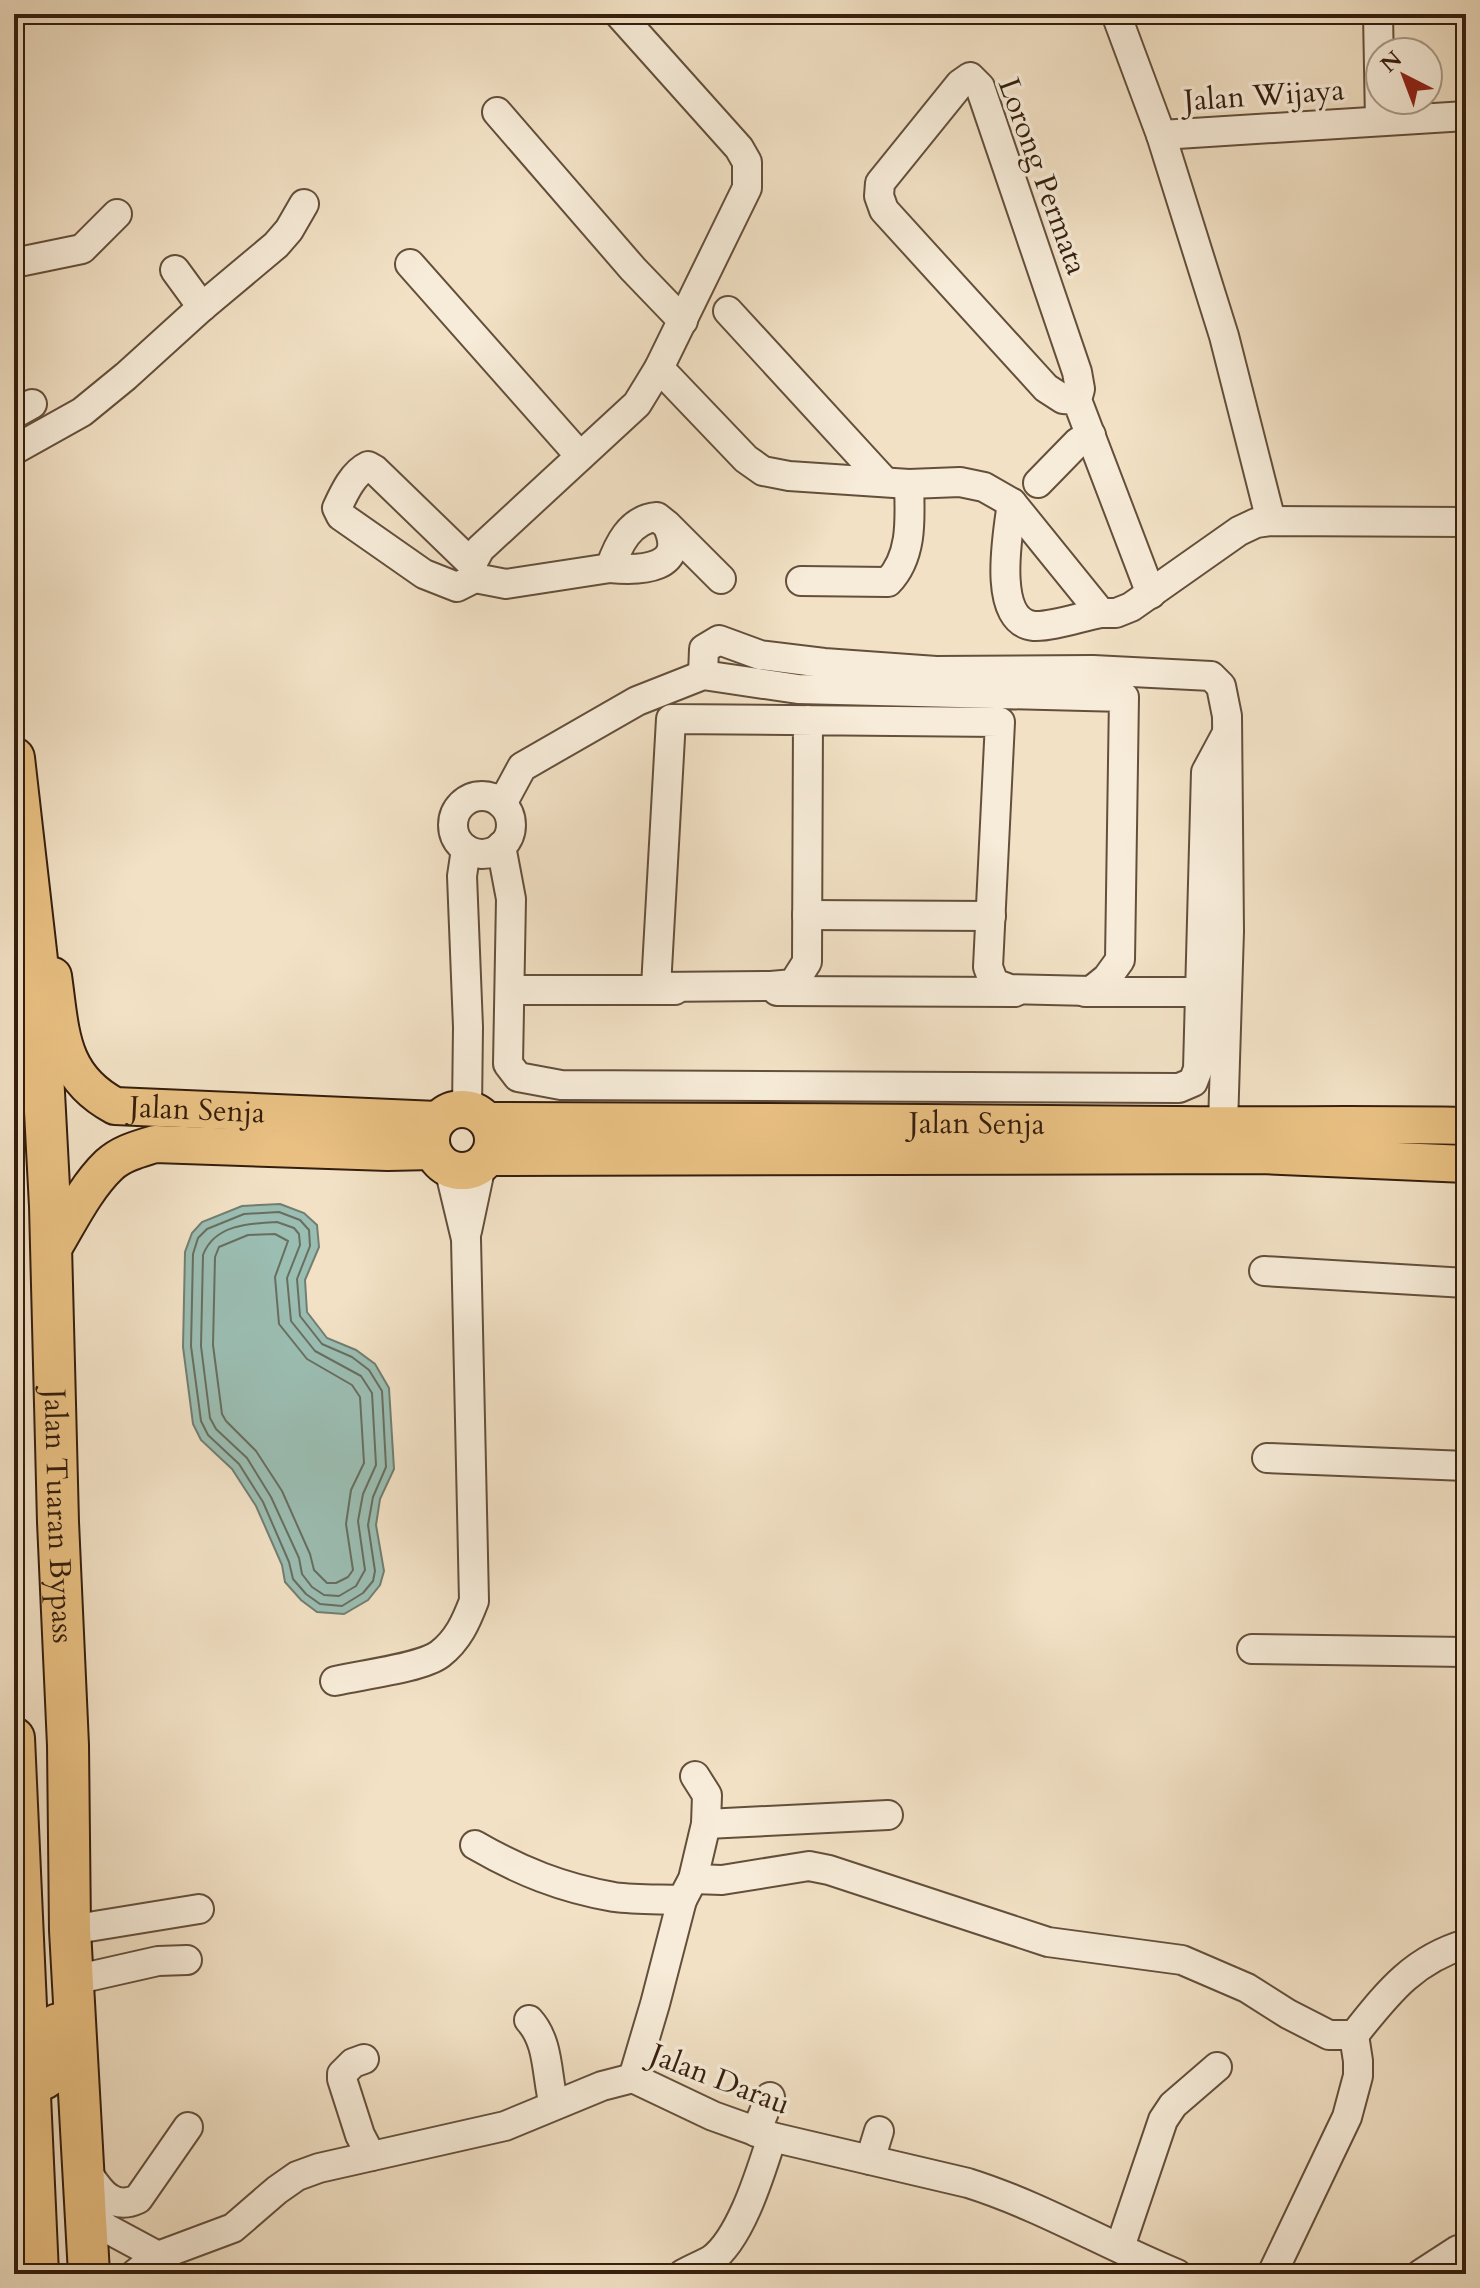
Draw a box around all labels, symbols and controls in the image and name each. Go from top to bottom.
north arrow [1364,36,1444,116]
text: N [1374,44,1408,79]
street label: Jalan Wijaya [1178,69,1346,122]
street label: Lorong Permata [988,72,1097,280]
street label: Jalan Senja [124,1086,266,1134]
street label: Jalan Senja [905,1103,1045,1145]
street label: Jalan Tuaran Bypass [34,1384,83,1644]
street label: Jalan Darau [640,2033,796,2125]

